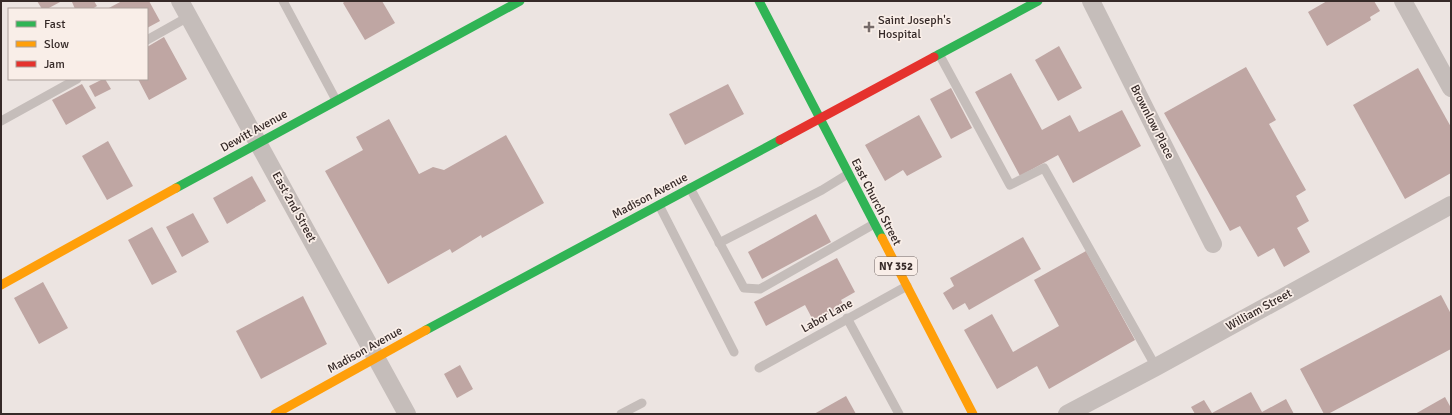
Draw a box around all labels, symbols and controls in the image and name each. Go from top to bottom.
legend [8,8,148,80]
place label: Saint Joseph's Hospital [878,13,951,42]
text: Fast [44,17,65,32]
marker: Saint Joseph's Hospital [863,21,875,33]
text: Slow [44,37,69,52]
text: Jam [44,57,65,72]
street label: Brownlow Place [1127,82,1177,162]
street label: Dewitt Avenue [218,106,290,156]
street label: East Church Street [848,156,904,248]
street label: East 2nd Street [268,169,320,245]
street label: Madison Avenue [610,170,690,222]
road number: NY 352 [875,257,917,275]
street label: William Street [1223,286,1295,334]
street label: Labor Lane [799,296,855,336]
street label: Madison Avenue [325,323,405,377]

